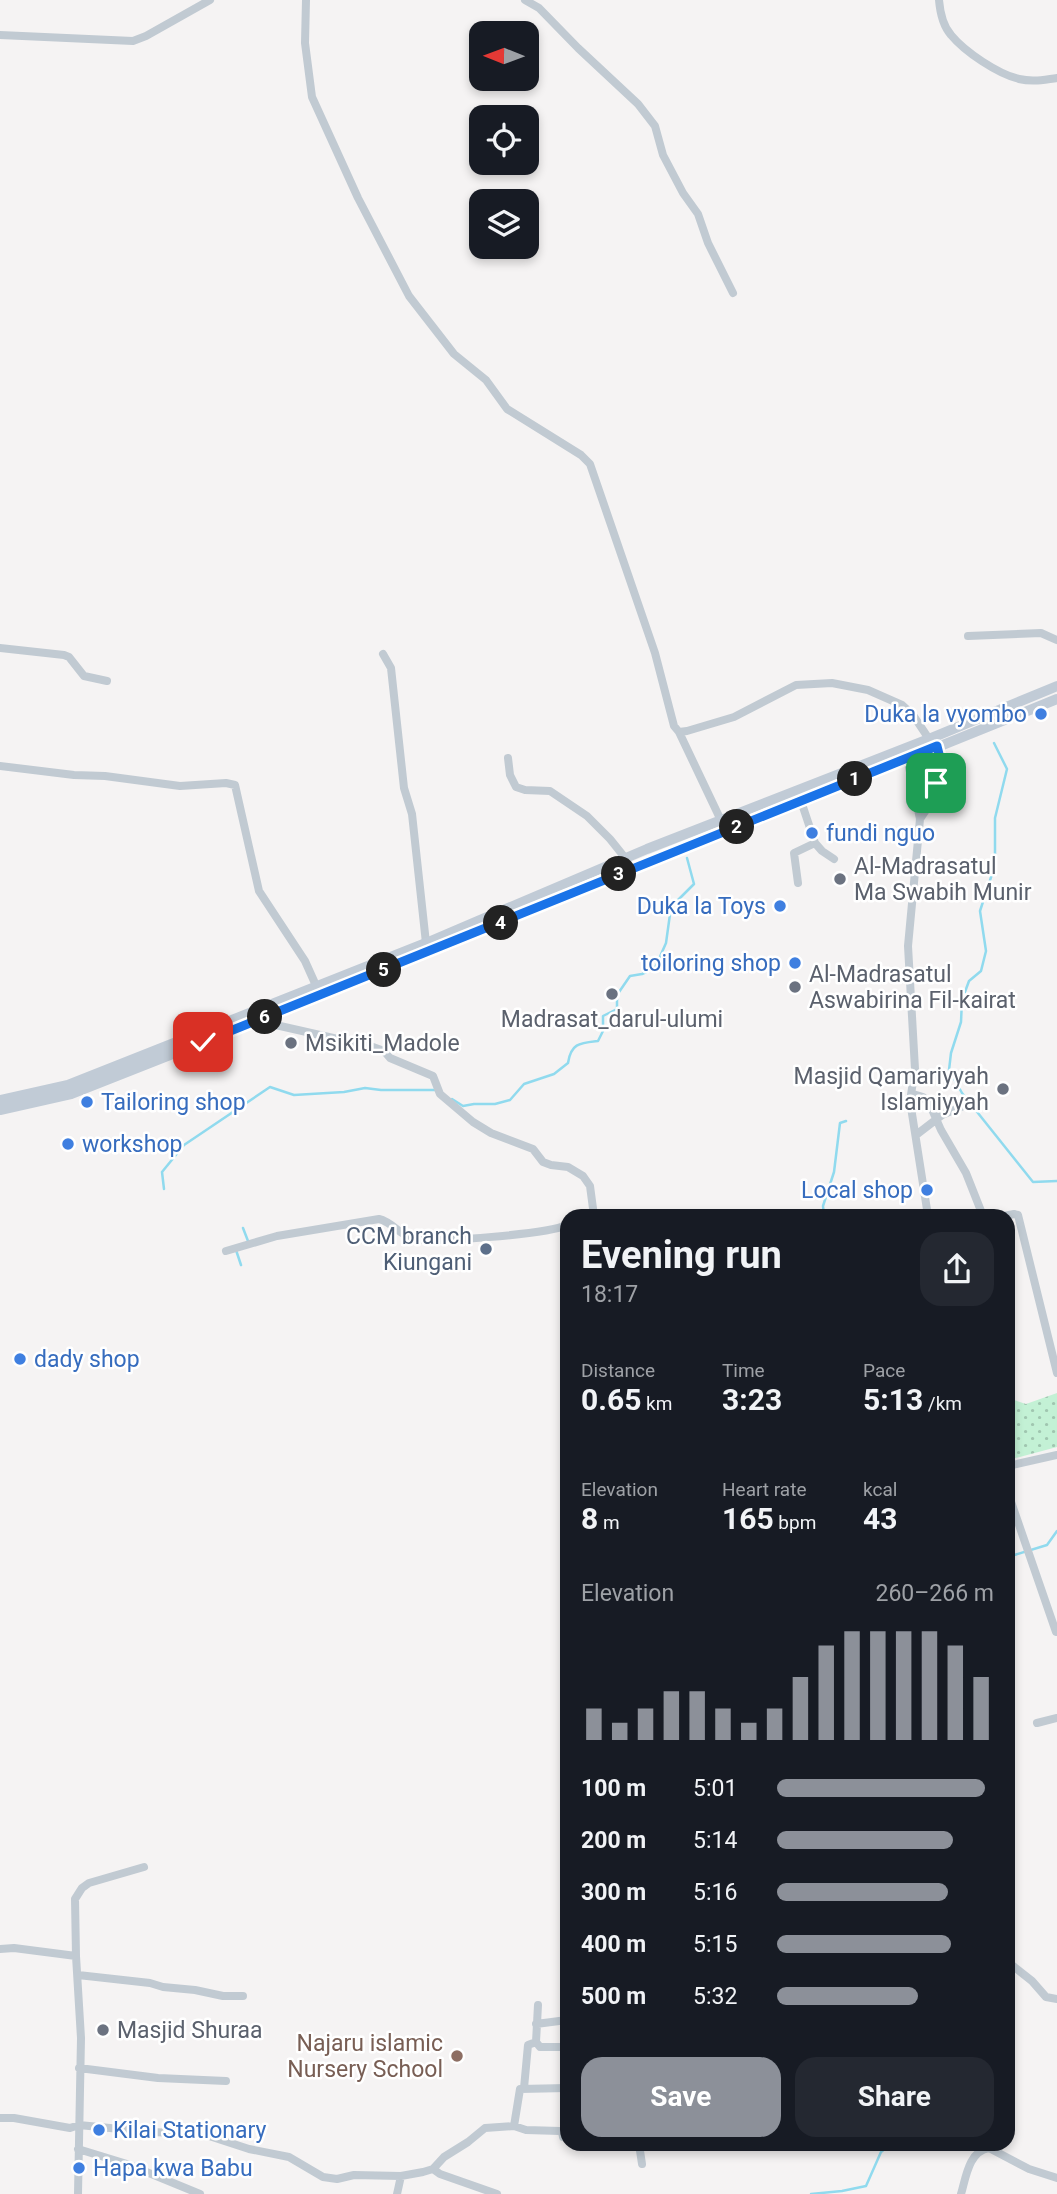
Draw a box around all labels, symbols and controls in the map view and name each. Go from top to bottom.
north arrow [469,21,539,91]
map controls [469,21,539,259]
button: locate [469,105,539,175]
button: layers [469,189,539,259]
place label: Duka la vyombo [864,701,1027,728]
marker: Duka la vyombo [1033,706,1049,722]
pin [906,753,966,813]
pin: 1 [838,762,872,796]
icon: arrive [917,764,955,802]
text: 1 [849,767,860,790]
pin: 2 [720,810,754,844]
text: 2 [731,815,742,838]
place label: fundi nguo [826,820,935,847]
marker: fundi nguo [804,825,820,841]
place label: Al-Madrasatul Ma Swabih Munir [854,853,1032,906]
pin: 3 [602,856,636,892]
text: 3 [613,862,624,885]
marker: Al-Madrasatul Ma Swabih Munir [832,871,848,887]
place label: Duka la Toys [637,893,766,920]
marker: Duka la Toys [772,898,788,914]
pin: 4 [484,906,518,940]
text: 4 [495,911,506,934]
place label: toiloring shop [641,950,781,977]
pin: 5 [366,953,402,988]
marker: toiloring shop [787,955,803,971]
text: 5 [378,958,389,981]
place label: Al-Madrasatul Aswabirina Fil-kairat [809,961,1016,1014]
marker: Al-Madrasatul Aswabirina Fil-kairat [787,979,803,995]
marker: Madrasat_darul-ulumi [604,986,620,1002]
pin: 6 [247,1000,282,1034]
text: 6 [259,1005,270,1028]
place label: Madrasat_darul-ulumi [501,1006,723,1033]
pin [173,1012,233,1072]
icon: check [184,1023,222,1061]
place label: Msikiti_Madole [305,1030,460,1057]
marker: Msikiti_Madole [283,1035,299,1051]
place label: Masjid Qamariyyah Islamiyyah [794,1063,989,1116]
marker: Masjid Qamariyyah Islamiyyah [995,1081,1011,1097]
place label: Tailoring shop [101,1089,246,1116]
marker: Tailoring shop [79,1094,95,1110]
place label: workshop [82,1131,182,1158]
marker: workshop [60,1136,76,1152]
place label: Local shop [801,1177,913,1204]
marker: Local shop [919,1182,935,1198]
place label: CCM branch Kiungani [346,1223,472,1276]
button: share [920,1232,994,1306]
text: Evening run [581,1233,782,1277]
marker: CCM branch Kiungani [478,1241,494,1257]
text: 18:17 [581,1281,638,1308]
place label: dady shop [34,1346,140,1373]
marker: dady shop [12,1351,28,1367]
text: Distance [581,1359,655,1382]
text: Time [722,1359,765,1382]
text: Pace [863,1359,905,1382]
text: 0.65 [581,1382,641,1417]
text: 3:23 [722,1382,782,1417]
text: 5:13 [863,1382,923,1417]
text: km [641,1392,672,1415]
text: /km [923,1392,962,1415]
text: Elevation [581,1478,658,1501]
text: Heart rate [722,1478,807,1501]
text: kcal [863,1478,897,1501]
text: 8 [581,1501,598,1536]
text: 165 [722,1501,774,1536]
text: 43 [863,1501,897,1536]
text: m [598,1511,620,1534]
text: bpm [774,1511,816,1534]
text: Elevation [581,1580,674,1607]
text: 260–266 m [875,1580,994,1607]
text: 100 m [581,1775,646,1802]
text: 5:01 [693,1775,737,1802]
text: 200 m [581,1827,646,1854]
text: 5:14 [693,1827,737,1854]
text: 300 m [581,1879,646,1906]
text: 5:16 [693,1879,737,1906]
text: 400 m [581,1931,646,1958]
text: 5:15 [693,1931,737,1958]
text: 500 m [581,1983,646,2010]
text: 5:32 [693,1983,737,2010]
place label: Masjid Shuraa [117,2017,263,2044]
marker: Masjid Shuraa [95,2022,111,2038]
place label: Najaru islamic Nursery School [287,2030,443,2083]
marker: Najaru islamic Nursery School [449,2048,465,2064]
button: Save [581,2057,781,2137]
button: Share [795,2057,994,2137]
place label: Kilai Stationary [113,2117,267,2144]
marker: Kilai Stationary [91,2122,107,2138]
place label: Hapa kwa Babu [93,2155,253,2182]
marker: Hapa kwa Babu [71,2160,87,2176]

